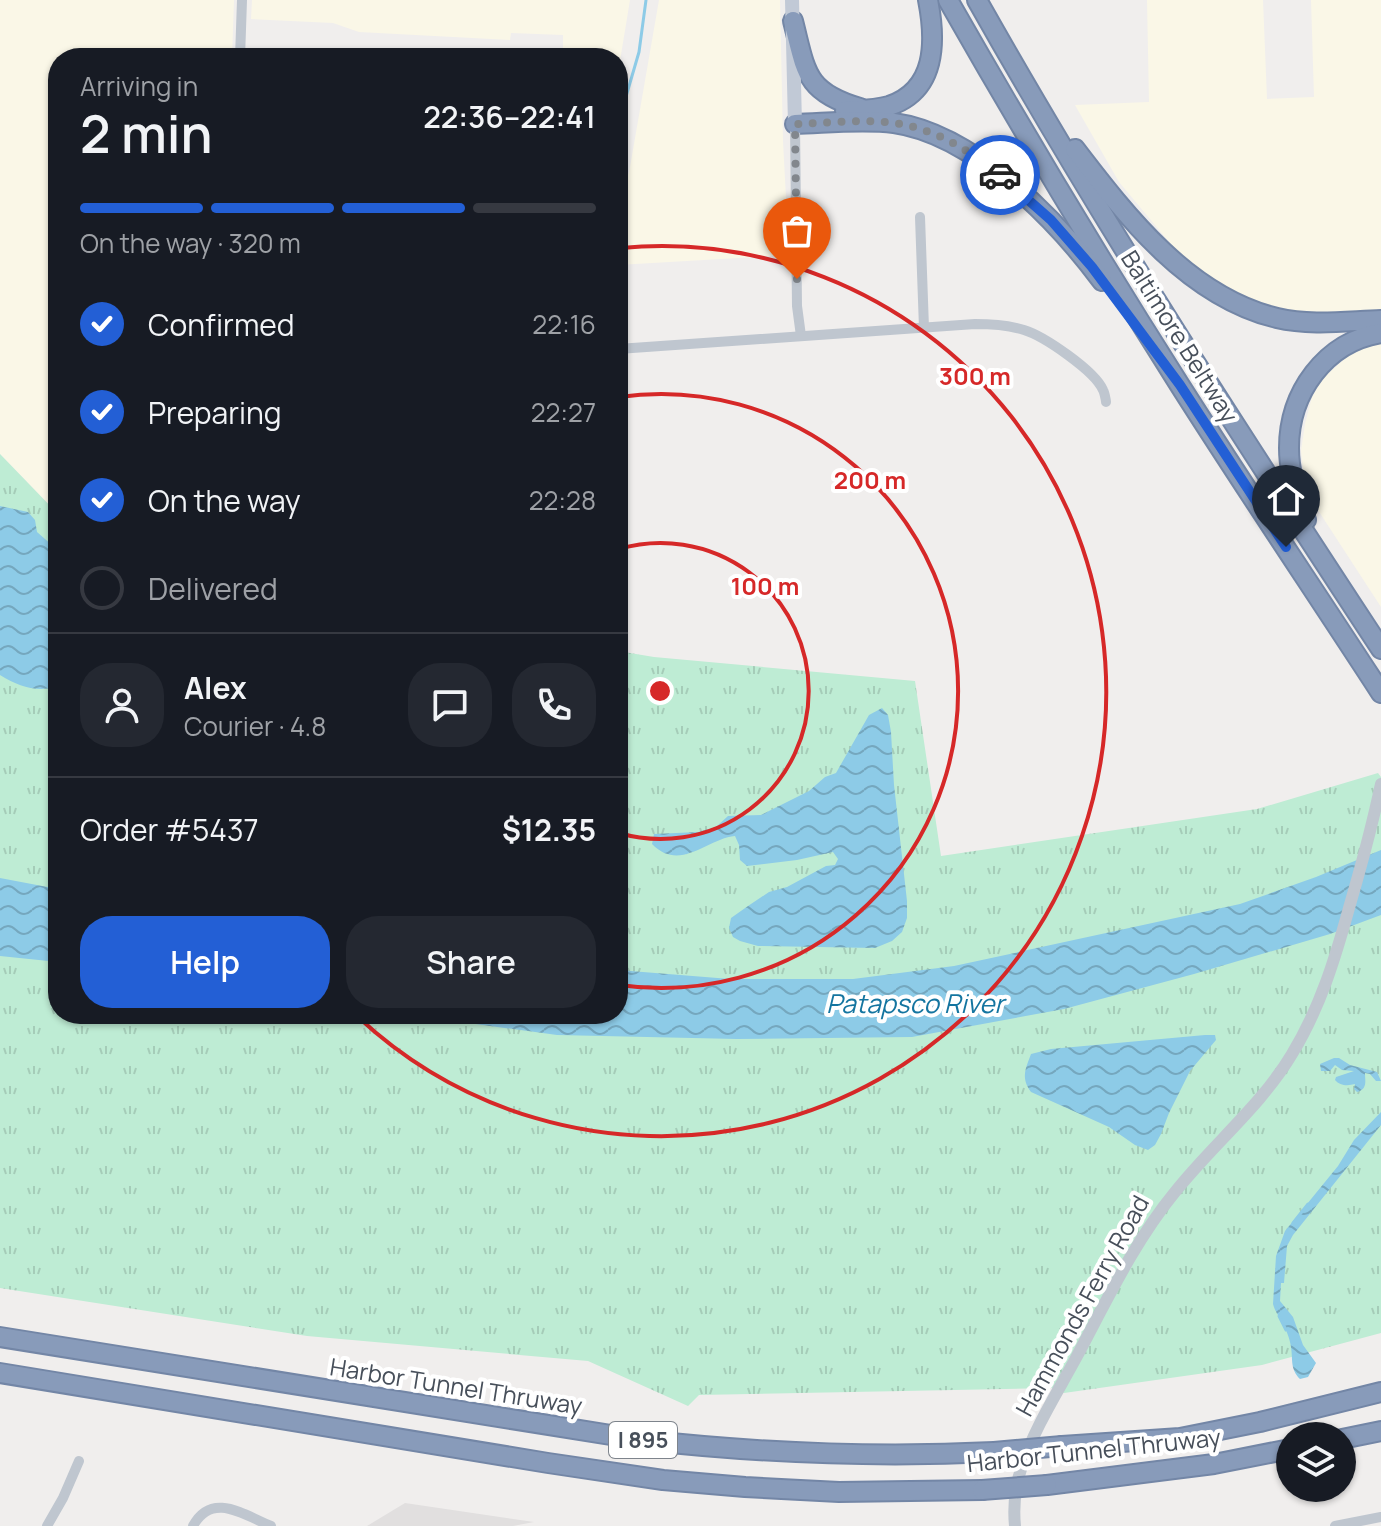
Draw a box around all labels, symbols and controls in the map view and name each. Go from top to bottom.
text: Arriving in [80,68,198,104]
text: 22:36–22:41 [423,96,596,137]
text: 2 min [80,98,213,169]
courier [960,135,1040,215]
icon: car [978,153,1022,197]
pin [763,197,831,279]
icon: bag [775,209,819,253]
text: On the way · 320 m [80,225,301,261]
street label: Baltimore Beltway [1114,244,1247,429]
icon: check [80,302,124,346]
text: Confirmed [148,304,295,345]
text: 22:16 [532,306,596,342]
text: 300 m [939,359,1011,392]
icon: check [80,390,124,434]
text: Preparing [148,392,282,433]
text: 22:27 [531,394,596,430]
text: 200 m [834,463,906,496]
pin [1252,465,1320,547]
icon: home [1264,477,1308,521]
icon: check [80,478,124,522]
text: On the way [148,480,301,521]
text: 22:28 [529,482,596,518]
text: Delivered [148,568,278,609]
text: 100 m [731,569,799,602]
button: person [80,663,164,747]
button: chat [408,663,492,747]
button: phone [512,663,596,747]
text: Alex [184,667,247,708]
centre of rings [646,677,674,705]
text: Courier · 4.8 [184,708,326,744]
text: Order #5437 [80,809,259,850]
text: $12.35 [502,809,596,850]
button: Help [80,916,330,1008]
button: Share [346,916,596,1008]
water label: Patapsco River [826,985,1007,1021]
street label: Hammonds Ferry Road [1007,1189,1156,1422]
street label: Harbor Tunnel Thruway [328,1349,585,1422]
street label: Harbor Tunnel Thruway [965,1420,1223,1479]
road number: I 895 [609,1422,677,1458]
map controls [1276,1422,1356,1502]
button: layers [1276,1422,1356,1502]

